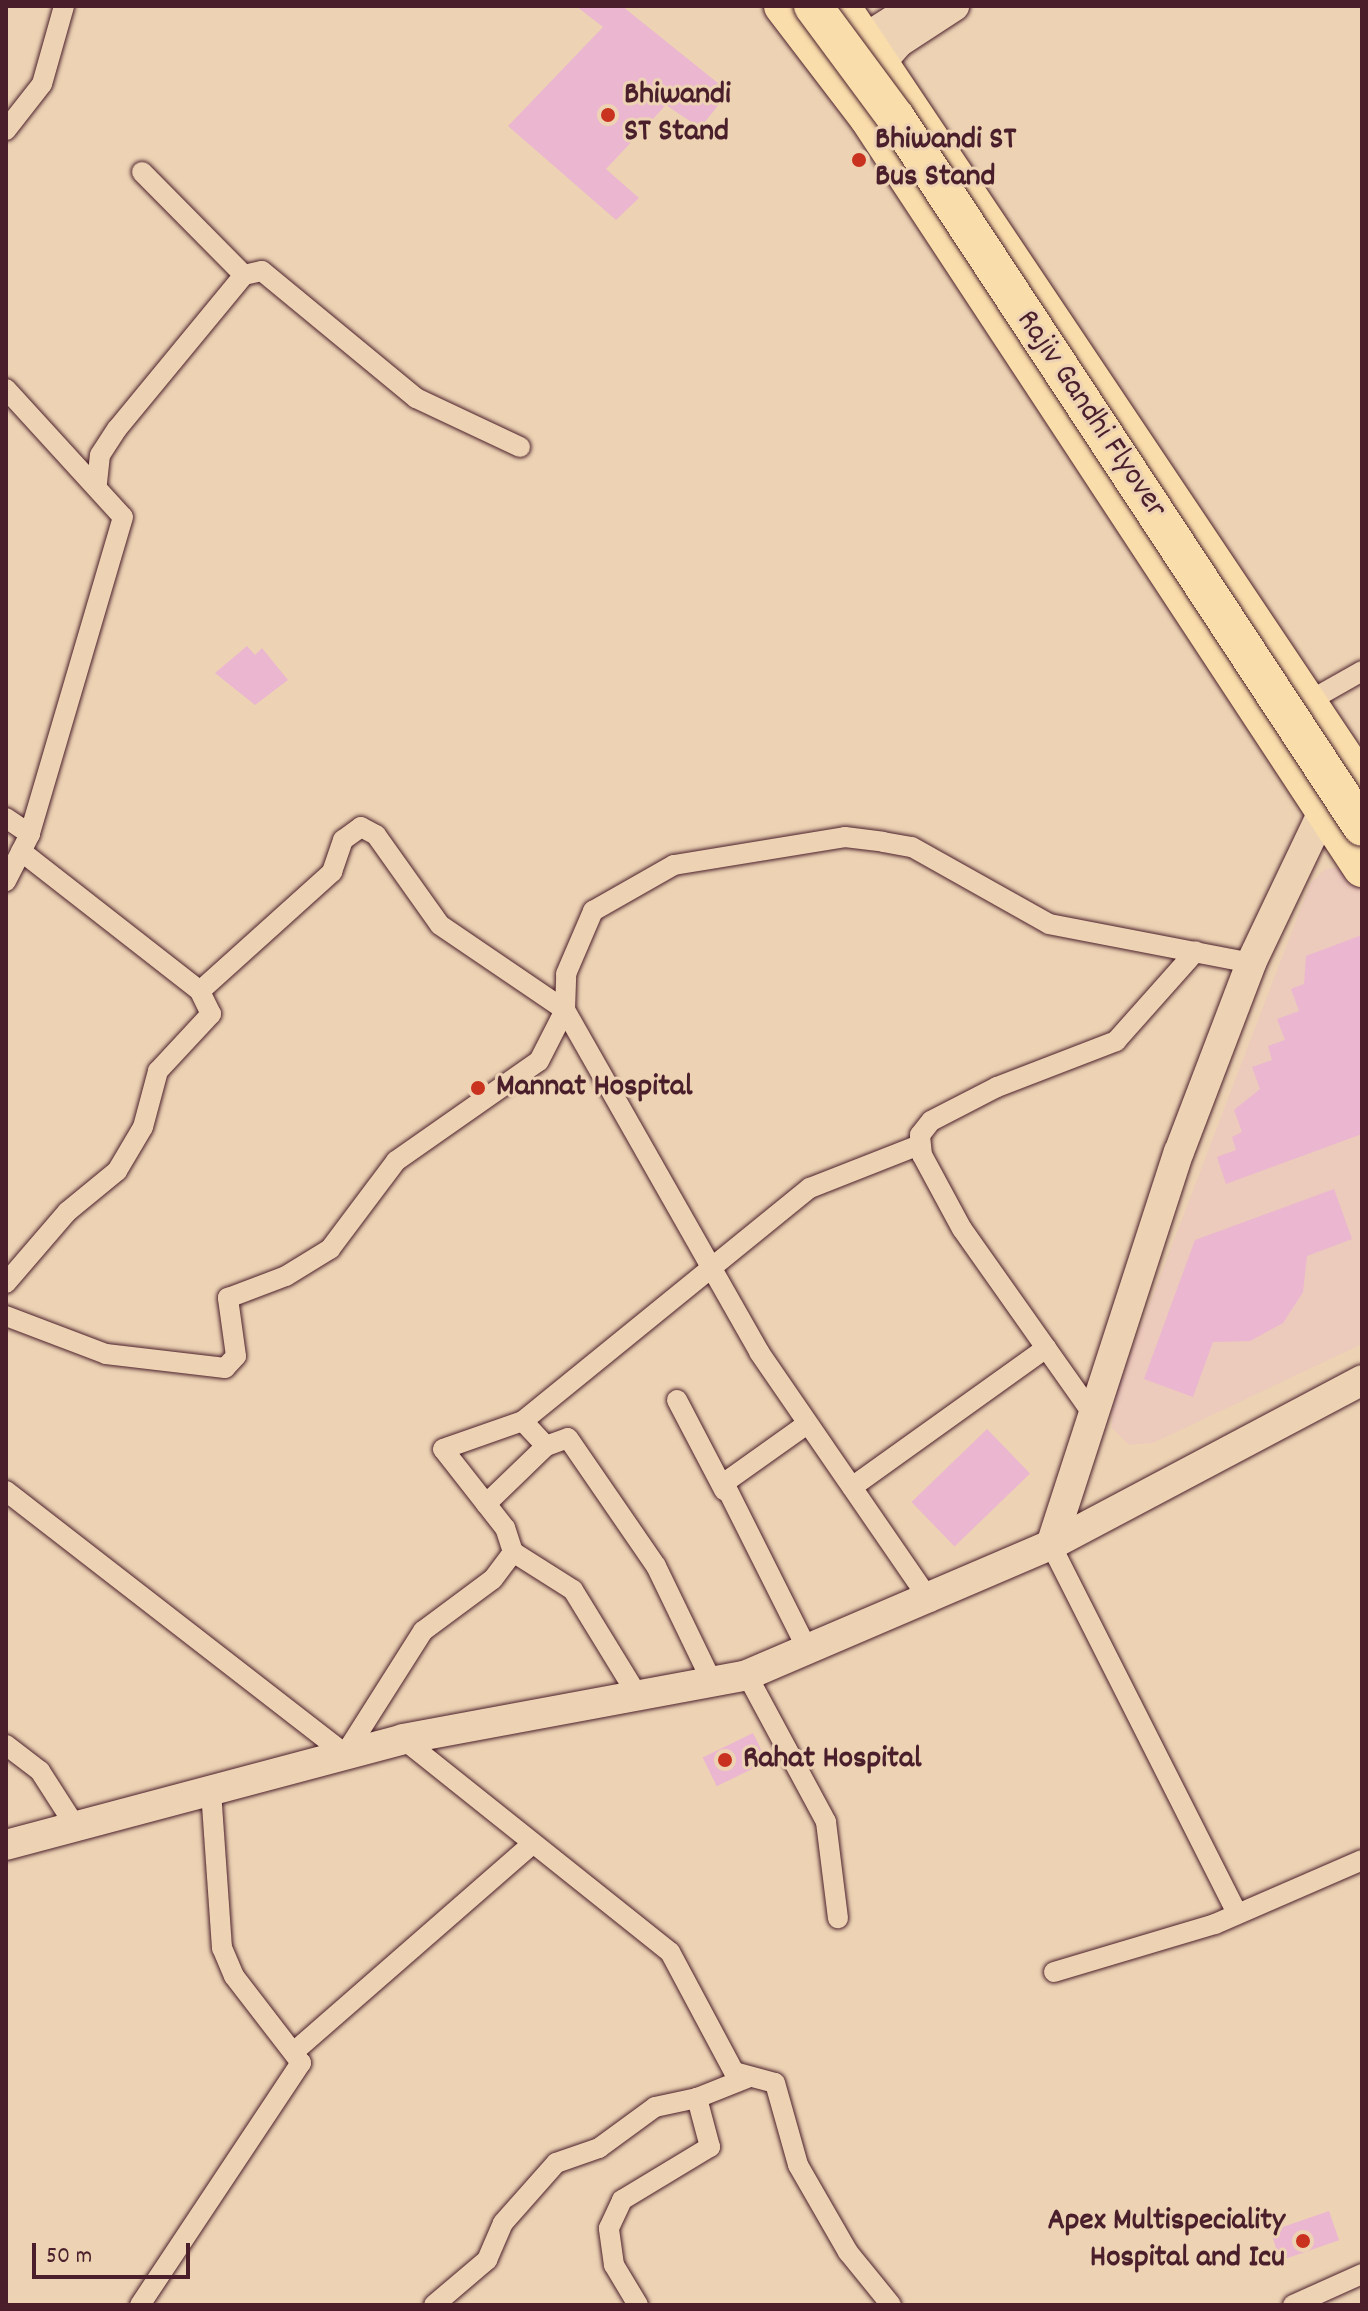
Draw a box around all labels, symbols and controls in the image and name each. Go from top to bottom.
place label: Bhiwandi ST Stand [624,78,731,153]
marker: Bhiwandi ST Stand [599,106,617,124]
place label: Bhiwandi ST Bus Stand [875,123,1016,198]
marker: Bhiwandi ST Bus Stand [850,151,868,169]
street label: Rajiv Gandhi Flyover [1006,304,1174,526]
place label: Mannat Hospital [496,1069,693,1107]
marker: Mannat Hospital [467,1077,489,1099]
place label: Rahat Hospital [743,1741,922,1779]
marker: Rahat Hospital [714,1749,736,1771]
place label: Apex Multispeciality Hospital and Icu [1047,2204,1285,2279]
scale bar [36,2227,194,2277]
marker: Apex Multispeciality Hospital and Icu [1292,2230,1314,2252]
text: 50 m [46,2240,92,2274]

